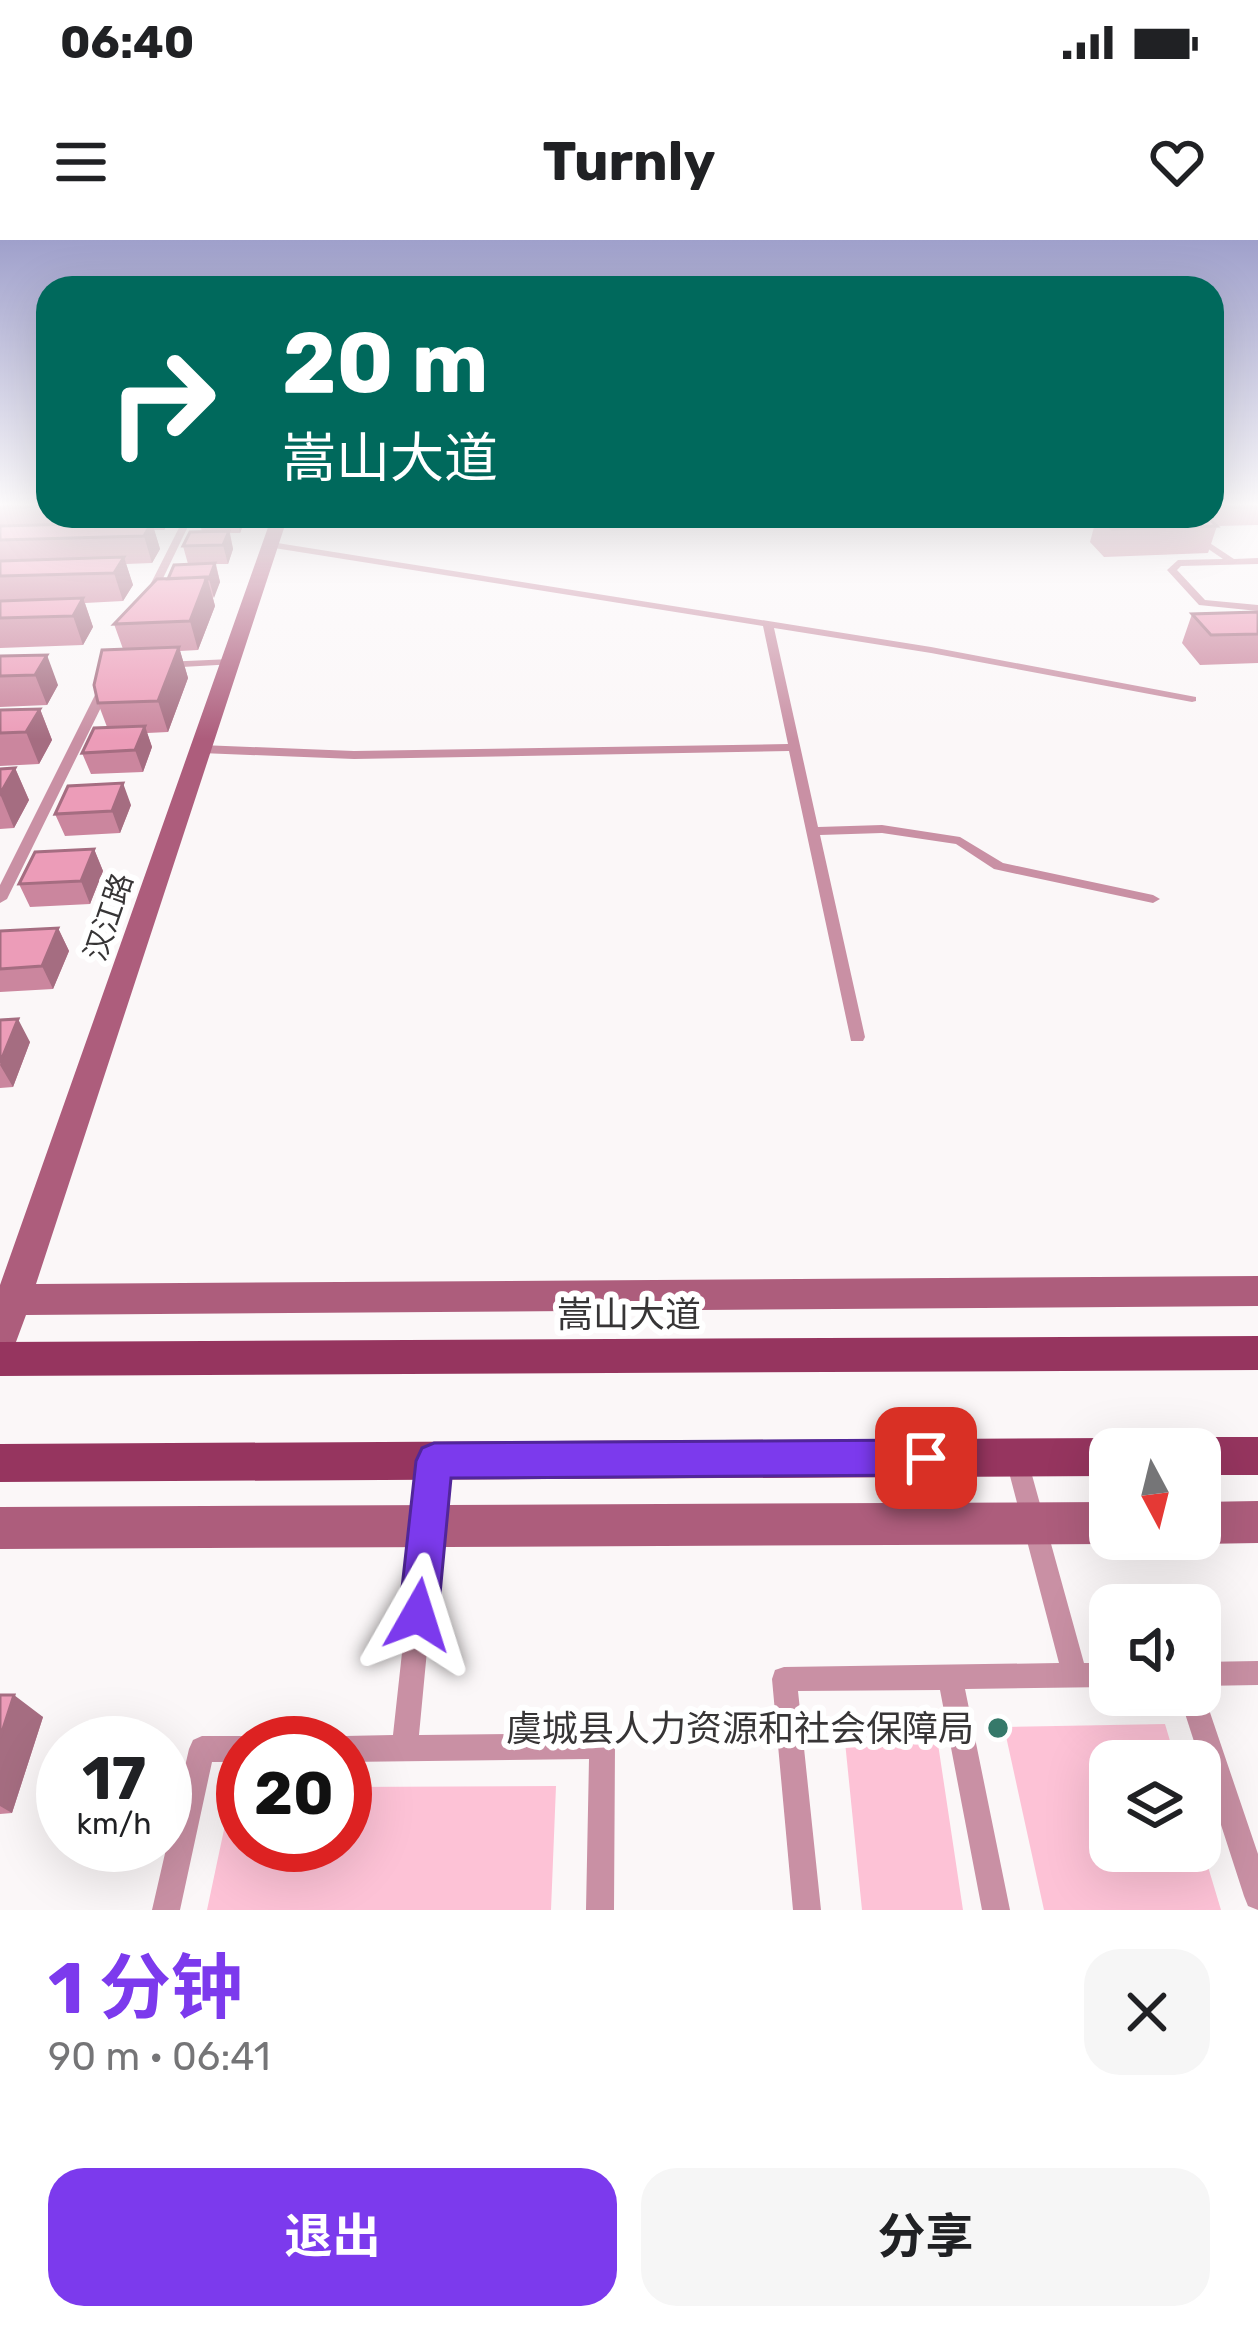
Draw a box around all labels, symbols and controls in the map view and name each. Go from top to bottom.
text: 06:40 [60,16,194,69]
icon: menu [48,129,114,195]
icon: heart [1144,129,1210,195]
text: Turnly [543,130,715,194]
text: 20 m [282,313,489,413]
icon: right [84,324,240,480]
text: 嵩山大道 [282,427,498,491]
street label: 汉江路 [77,869,141,965]
street label: 嵩山大道 [557,1293,701,1336]
pin [875,1407,977,1509]
icon: arrive [893,1425,959,1491]
north arrow [1089,1428,1221,1560]
map controls [1089,1428,1221,1872]
position arrow [355,1552,481,1678]
button: sound [1089,1584,1221,1716]
place label: 虞城县人力资源和社会保障局 [506,1707,974,1750]
marker: 虞城县人力资源和社会保障局 [985,1715,1011,1741]
speed limit sign: 20 [216,1716,372,1872]
button: layers [1089,1740,1221,1872]
text: 17 [82,1743,146,1814]
text: km/h [77,1806,151,1842]
text: 1 分钟 [48,1946,243,2031]
button: close [1084,1949,1210,2075]
text: 90 m · 06:41 [48,2034,271,2080]
button: 退出 [48,2168,617,2306]
button: 分享 [641,2168,1210,2306]

